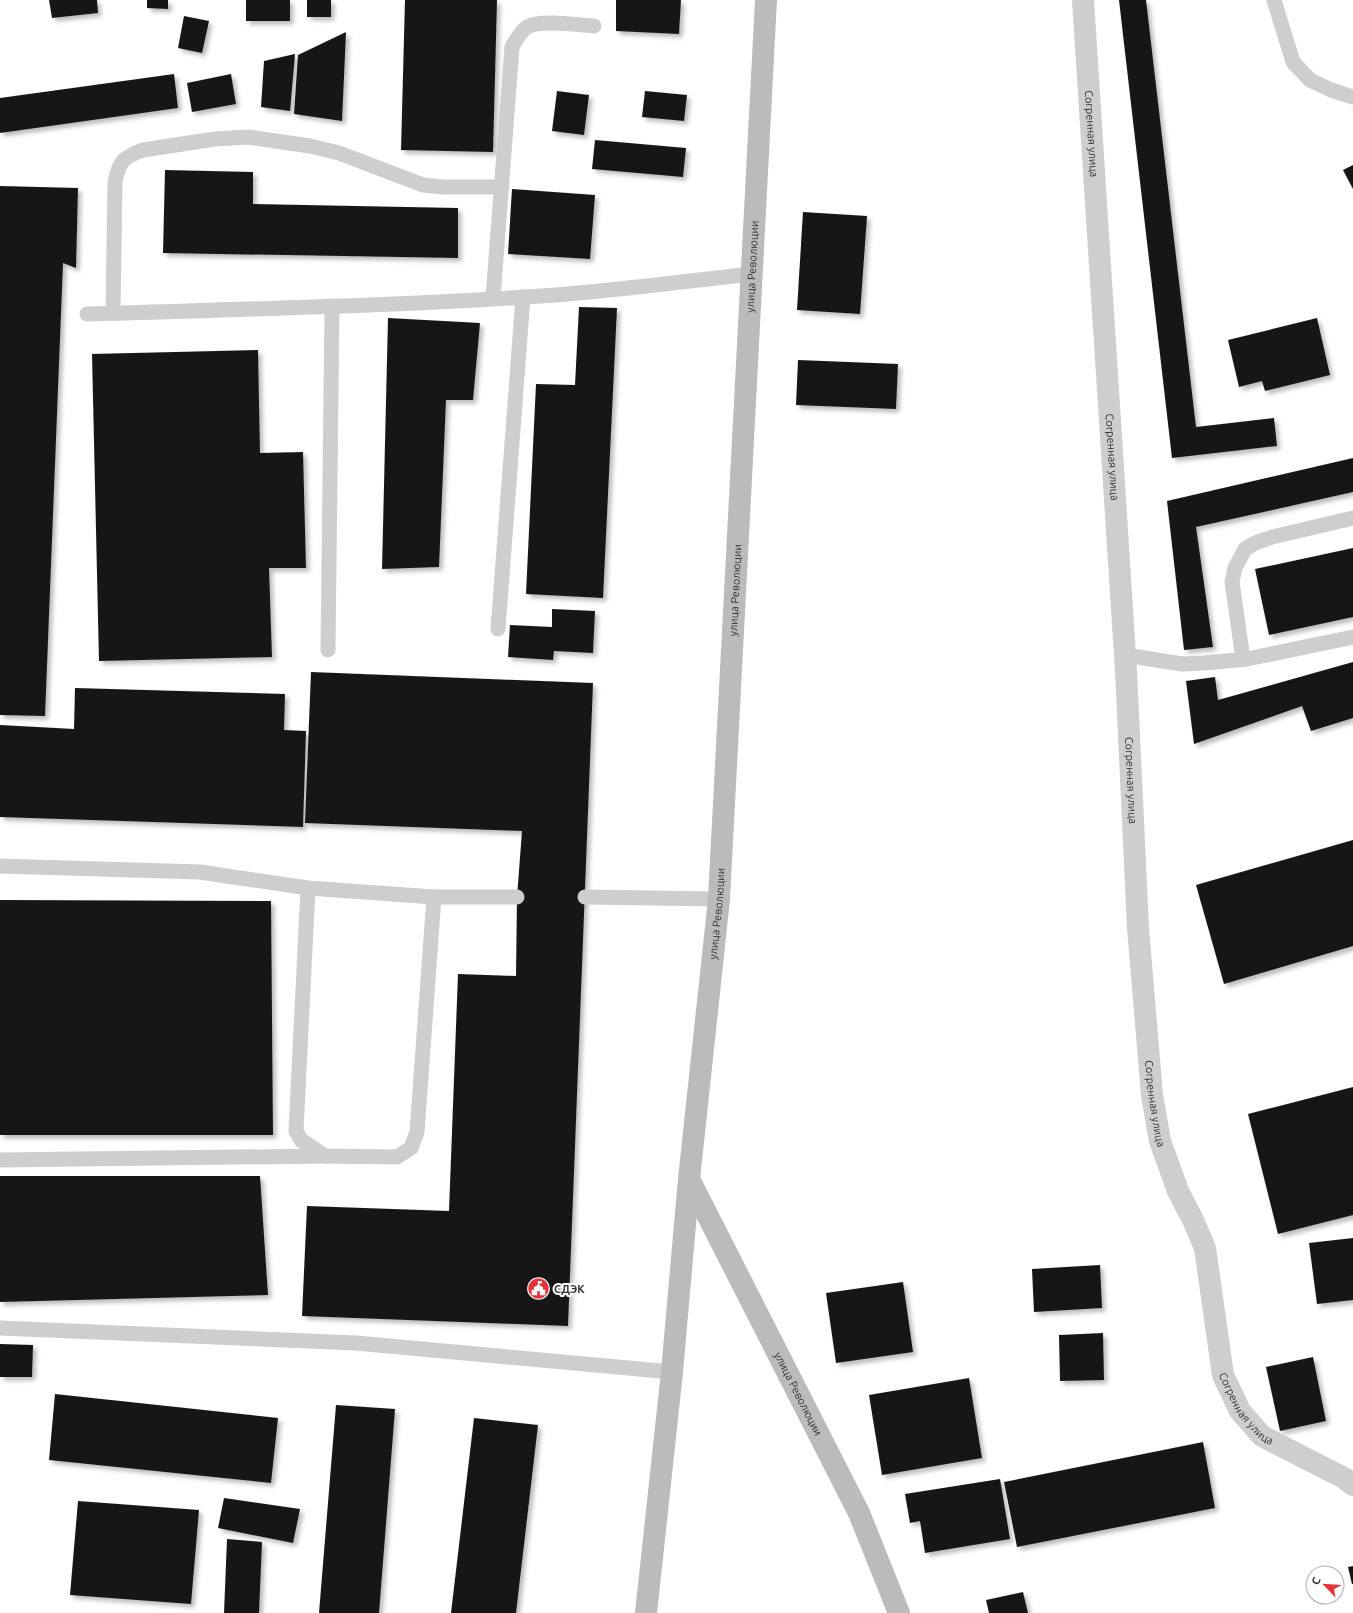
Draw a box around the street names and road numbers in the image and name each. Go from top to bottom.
street label: Согренная улица [1083,90,1100,178]
street label: улица Революции [744,220,760,313]
street label: Согренная улица [1104,413,1121,501]
street label: улица Революции [727,544,744,637]
street label: Согренная улица [1123,737,1139,824]
street label: улица Революции [707,867,727,960]
street label: Согренная улица [1143,1060,1168,1148]
street label: улица Революции [772,1350,825,1438]
street label: Согренная улица [1217,1371,1275,1447]

